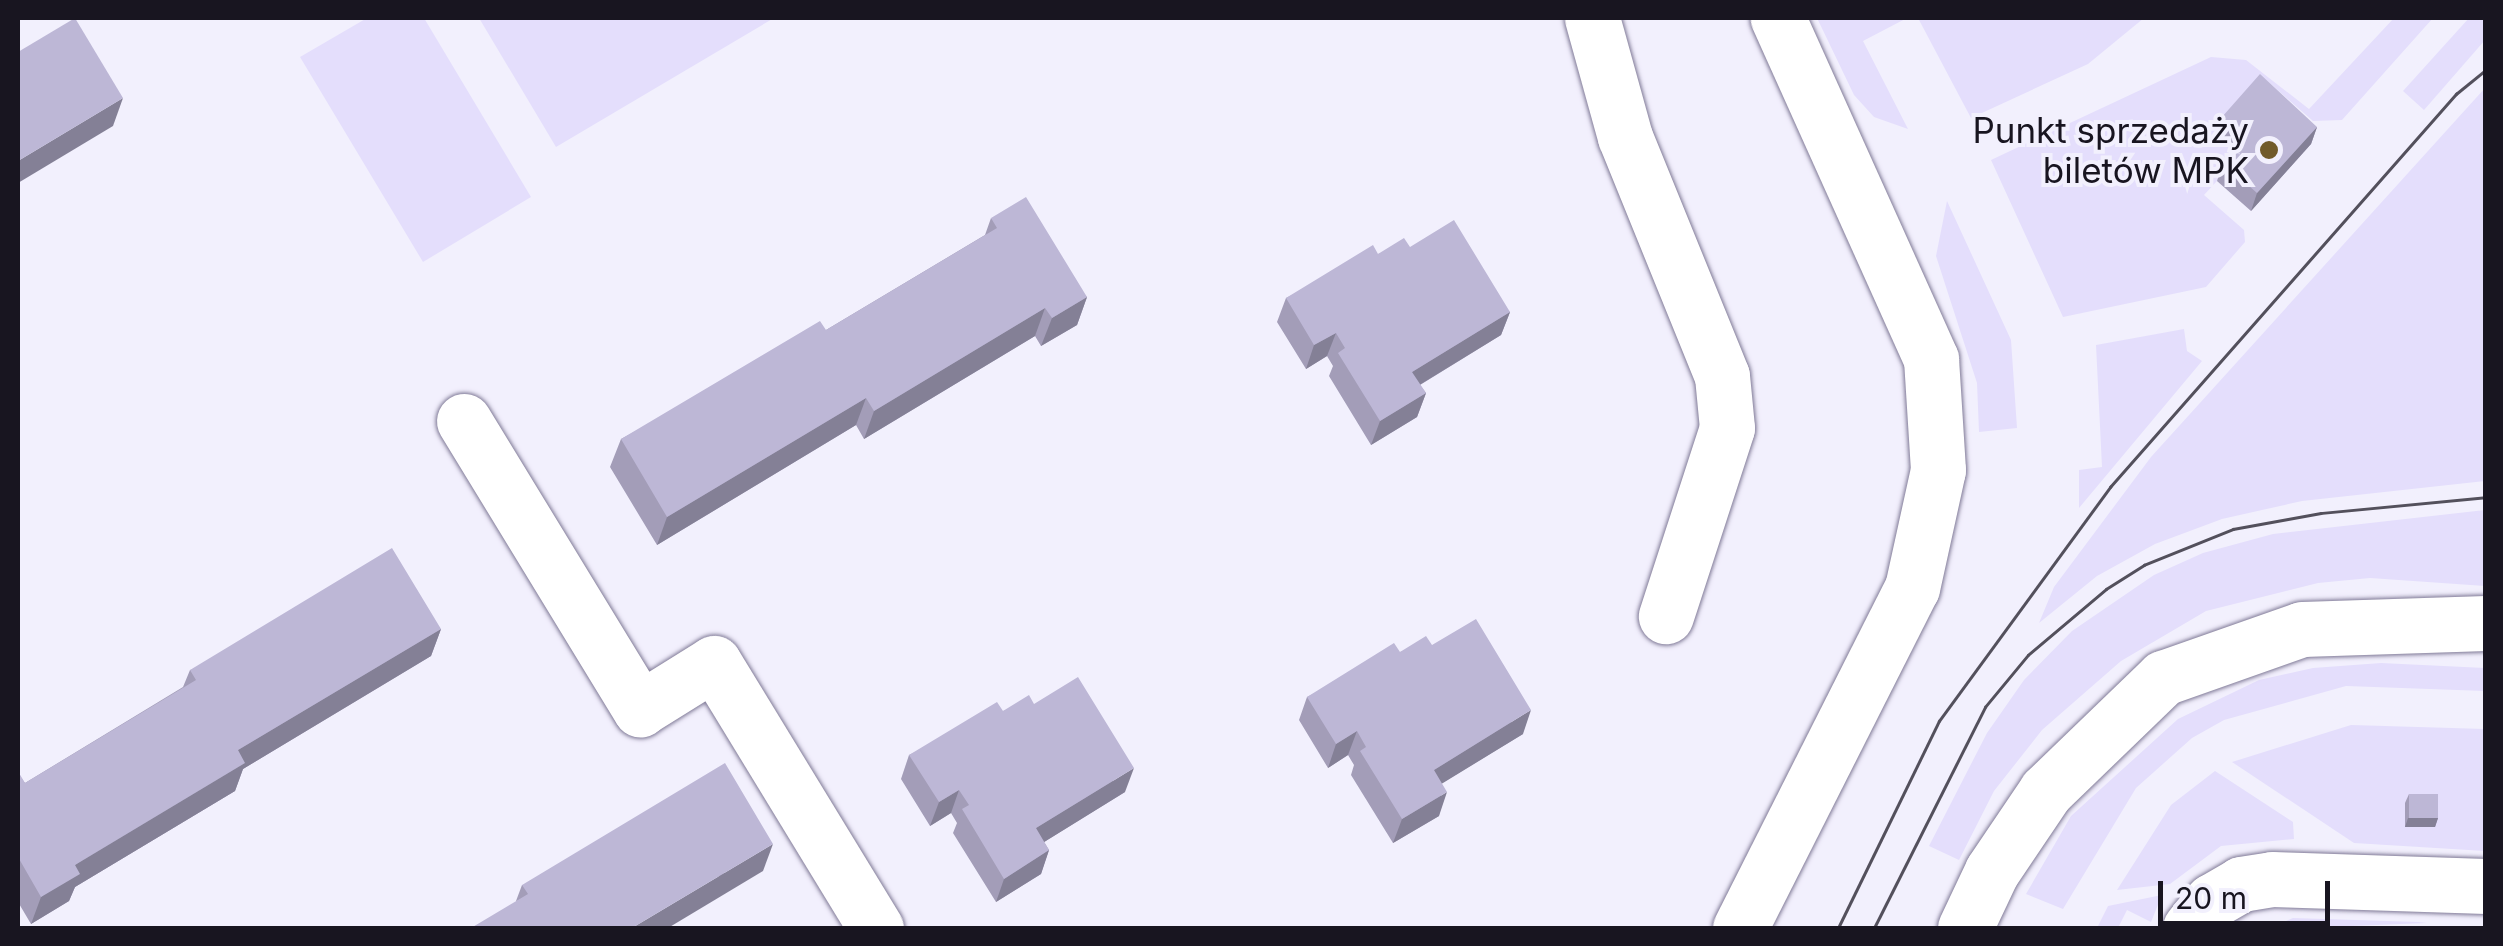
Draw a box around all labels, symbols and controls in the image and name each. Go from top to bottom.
place label: Punkt sprzedaży biletów MPK [1972,109,2249,191]
marker: Punkt sprzedaży biletów MPK [2258,139,2280,161]
scale bar [2163,861,2336,923]
text: 20 m [2175,880,2247,916]

